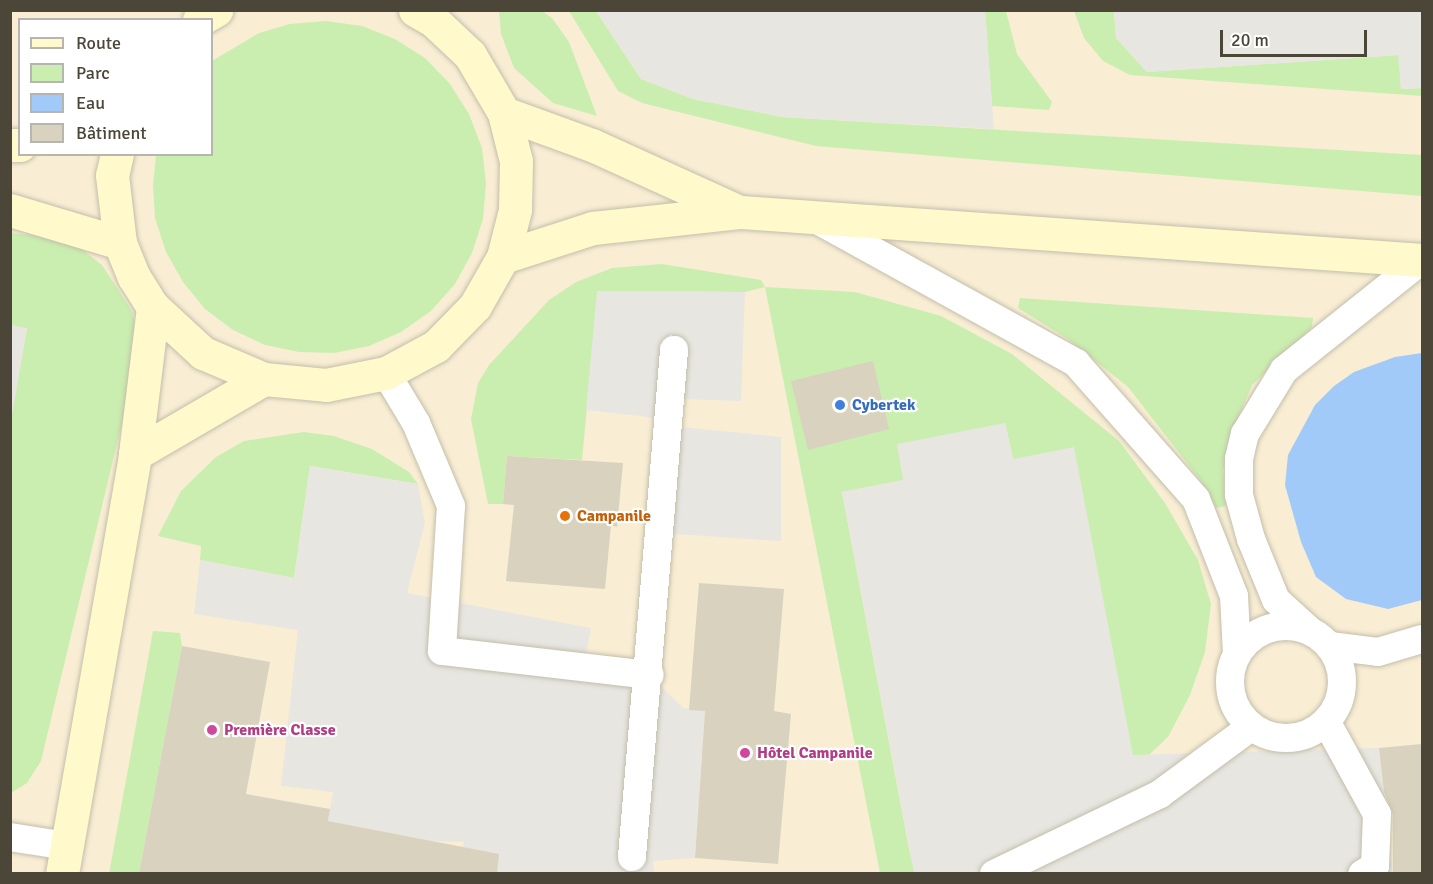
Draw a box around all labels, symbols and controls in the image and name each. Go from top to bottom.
legend [18,18,213,156]
scale bar [1223,18,1370,56]
text: 20 m [1231,29,1269,51]
text: Route [76,32,121,54]
text: Parc [76,62,110,84]
text: Eau [76,92,105,114]
text: Bâtiment [76,122,147,144]
place label: Cybertek [852,395,915,415]
marker: Cybertek [833,398,847,412]
place label: Campanile [577,506,651,526]
marker: Campanile [558,509,572,523]
place label: Première Classe [224,720,336,740]
marker: Première Classe [205,723,219,737]
place label: Hôtel Campanile [757,743,873,763]
marker: Hôtel Campanile [738,746,752,760]

